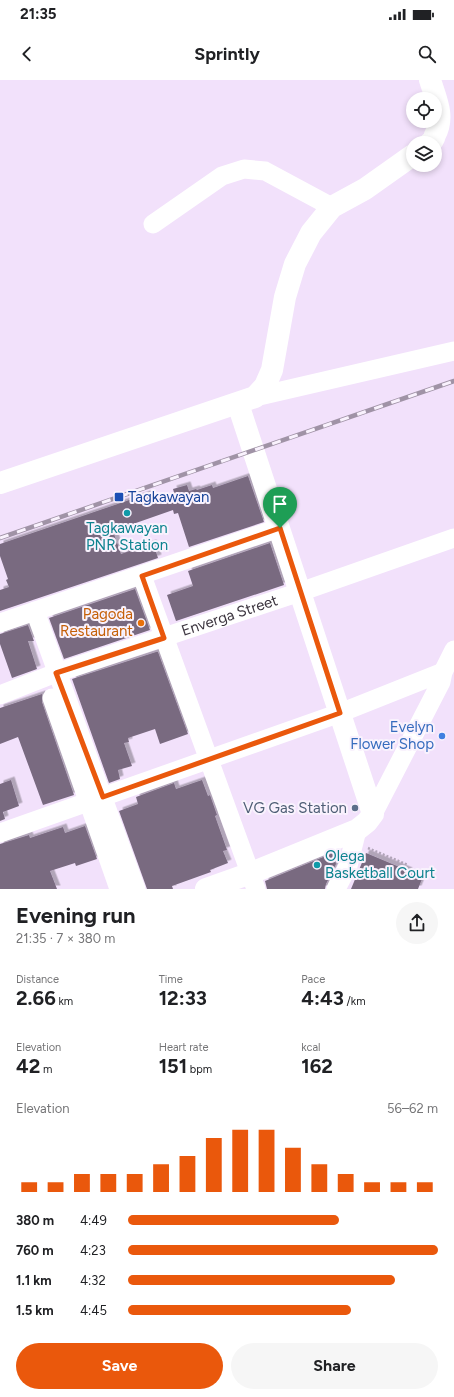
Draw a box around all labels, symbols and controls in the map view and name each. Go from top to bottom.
text: 21:35 [20,5,57,23]
icon: back [16,43,38,65]
text: Sprintly [194,43,260,65]
icon: search [416,43,438,65]
map controls [406,92,442,172]
button: locate [406,92,442,128]
button: layers [406,136,442,172]
pin [263,487,297,528]
place label: Tagkawayan [128,488,209,506]
marker: Tagkawayan [113,491,125,503]
icon: arrive [269,493,291,515]
marker: Tagkawayan PNR Station [122,508,132,518]
place label: Tagkawayan PNR Station [86,519,168,554]
street label: Enverga Street [179,591,280,640]
place label: Pagoda Restaurant [60,605,133,640]
marker: Pagoda Restaurant [136,618,146,628]
place label: Evelyn Flower Shop [350,718,434,753]
marker: Evelyn Flower Shop [437,731,447,741]
place label: VG Gas Station [243,799,347,817]
marker: VG Gas Station [350,803,360,813]
place label: Olega Basketball Court [325,847,435,882]
marker: Olega Basketball Court [312,860,322,870]
text: Evening run [16,902,136,929]
button: share [396,902,438,944]
text: 21:35 · 7 × 380 m [16,931,115,946]
text: Distance [16,973,59,986]
text: Time [159,973,183,986]
text: Pace [301,973,325,986]
text: 2.66 [16,986,56,1010]
text: 12:33 [159,986,207,1010]
text: 4:43 [301,986,344,1010]
text: km [56,995,73,1008]
text: /km [344,995,366,1008]
text: Elevation [16,1041,61,1054]
text: Heart rate [159,1041,209,1054]
text: kcal [301,1041,321,1054]
text: 42 [16,1054,40,1078]
text: 151 [159,1054,187,1078]
text: 162 [301,1054,333,1078]
text: m [40,1063,52,1076]
text: bpm [187,1063,212,1076]
text: Elevation [16,1101,69,1116]
text: 56–62 m [387,1101,438,1116]
text: 380 m [16,1213,54,1228]
text: 4:49 [80,1213,107,1228]
text: 760 m [16,1243,54,1258]
text: 4:23 [80,1243,106,1258]
text: 1.1 km [16,1273,52,1288]
text: 4:32 [80,1273,106,1288]
text: 1.5 km [16,1303,54,1318]
text: 4:45 [80,1303,107,1318]
button: Save [16,1343,223,1389]
button: Share [231,1343,438,1389]

